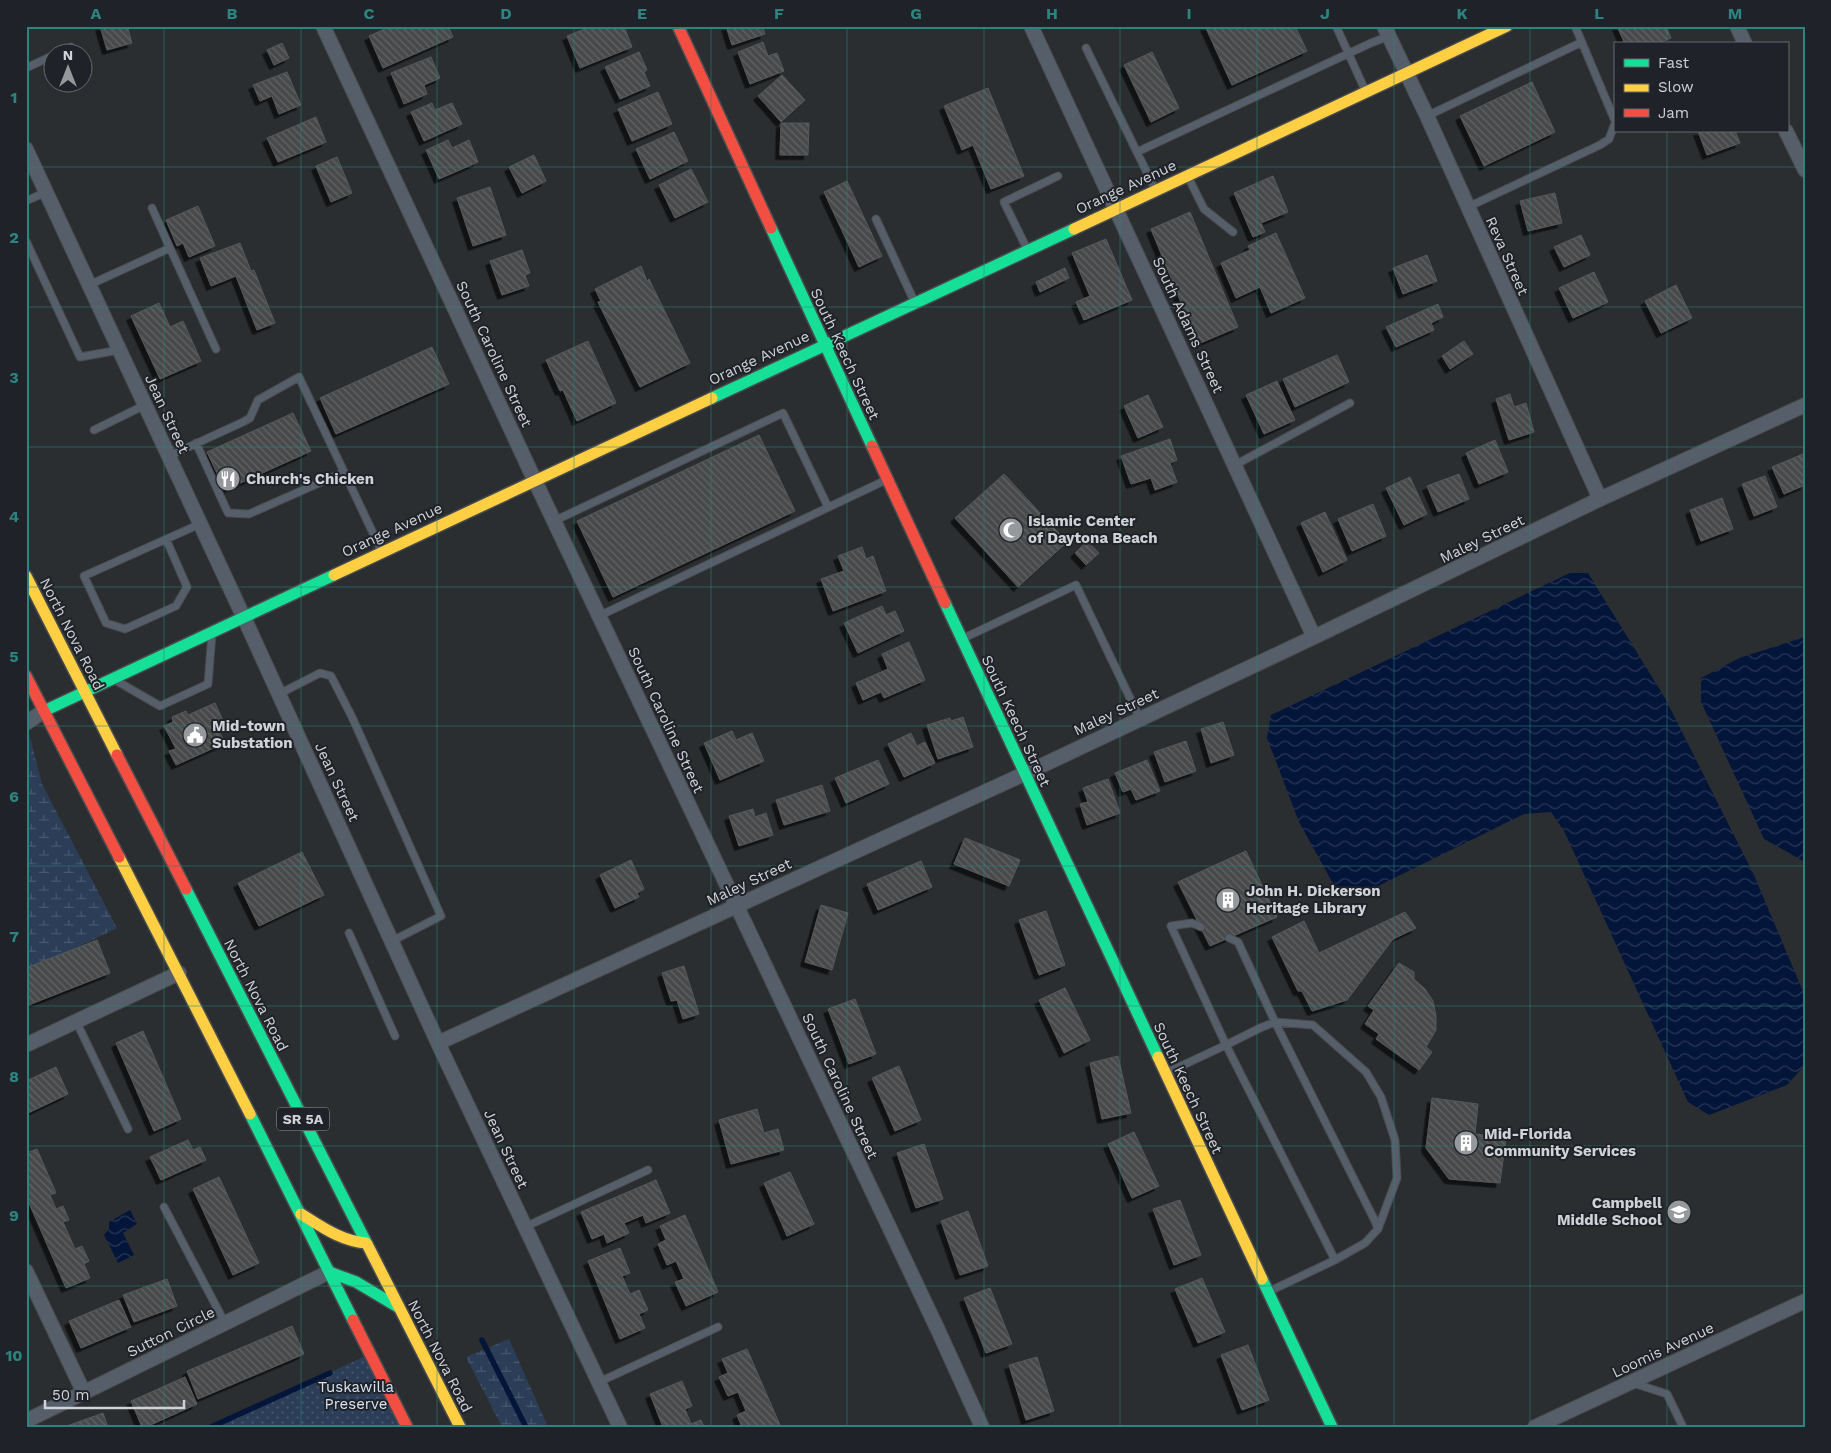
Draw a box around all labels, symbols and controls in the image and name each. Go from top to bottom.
text: A [91,4,102,23]
text: B [227,4,238,23]
text: C [364,4,375,23]
text: D [500,4,512,23]
text: E [637,4,647,23]
text: F [774,4,784,23]
text: G [910,4,922,23]
text: H [1046,4,1058,23]
text: I [1186,4,1192,23]
text: J [1320,4,1330,23]
text: K [1456,4,1468,23]
text: L [1594,4,1604,23]
text: M [1728,4,1742,23]
north arrow [42,42,92,92]
legend [1614,42,1788,132]
text: N [63,47,73,63]
text: Fast [1658,54,1690,72]
text: Slow [1658,78,1694,96]
text: 1 [11,88,17,107]
text: Jam [1658,104,1689,122]
street label: Orange Avenue [1073,156,1179,218]
street label: Reva Street [1482,214,1533,299]
text: 2 [9,228,19,247]
street label: South Adams Street [1149,254,1228,397]
street label: South Caroline Street [452,278,536,430]
street label: South Keech Street [807,285,884,423]
street label: Orange Avenue [706,327,812,389]
text: 3 [9,368,19,387]
street label: Jean Street [141,372,193,457]
restaurant icon: Church's Chicken [215,466,241,492]
place label: Church's Chicken [246,470,374,488]
street label: Orange Avenue [339,499,445,561]
text: 4 [9,507,19,526]
street label: Maley Street [1437,510,1528,567]
place label: Islamic Center of Daytona Beach [1028,512,1158,547]
mosque icon: Islamic Center of Daytona Beach [998,517,1024,543]
street label: North Nova Road [36,575,108,693]
street label: South Caroline Street [624,644,708,796]
text: 5 [9,647,19,666]
street label: South Keech Street [978,652,1055,790]
street label: Maley Street [1071,684,1162,740]
place label: Mid-town Substation [212,717,293,752]
public building icon: Mid-town Substation [182,722,208,748]
street label: Jean Street [311,740,363,825]
text: 6 [9,787,19,806]
street label: Maley Street [704,854,795,910]
place label: John H. Dickerson Heritage Library [1246,882,1381,917]
building icon: John H. Dickerson Heritage Library [1215,887,1241,913]
text: 7 [9,927,19,946]
street label: North Nova Road [220,936,292,1054]
street label: South Caroline Street [798,1010,882,1162]
street label: South Keech Street [1150,1019,1227,1157]
text: 8 [9,1067,19,1086]
street label: Jean Street [480,1107,532,1192]
road number: SR 5A [277,1108,329,1130]
place label: Mid-Florida Community Services [1484,1125,1636,1160]
building icon: Mid-Florida Community Services [1453,1130,1479,1156]
place label: Campbell Middle School [1557,1194,1662,1229]
school or university icon: Campbell Middle School [1666,1199,1692,1225]
text: 9 [9,1206,19,1225]
street label: North Nova Road [404,1297,476,1415]
street label: Sutton Circle [124,1303,218,1361]
street label: Loomis Avenue [1609,1318,1717,1382]
text: 10 [5,1346,23,1365]
scale bar [45,1378,184,1410]
park label: Tuskawilla Preserve [318,1378,395,1413]
text: 50 m [52,1386,89,1404]

